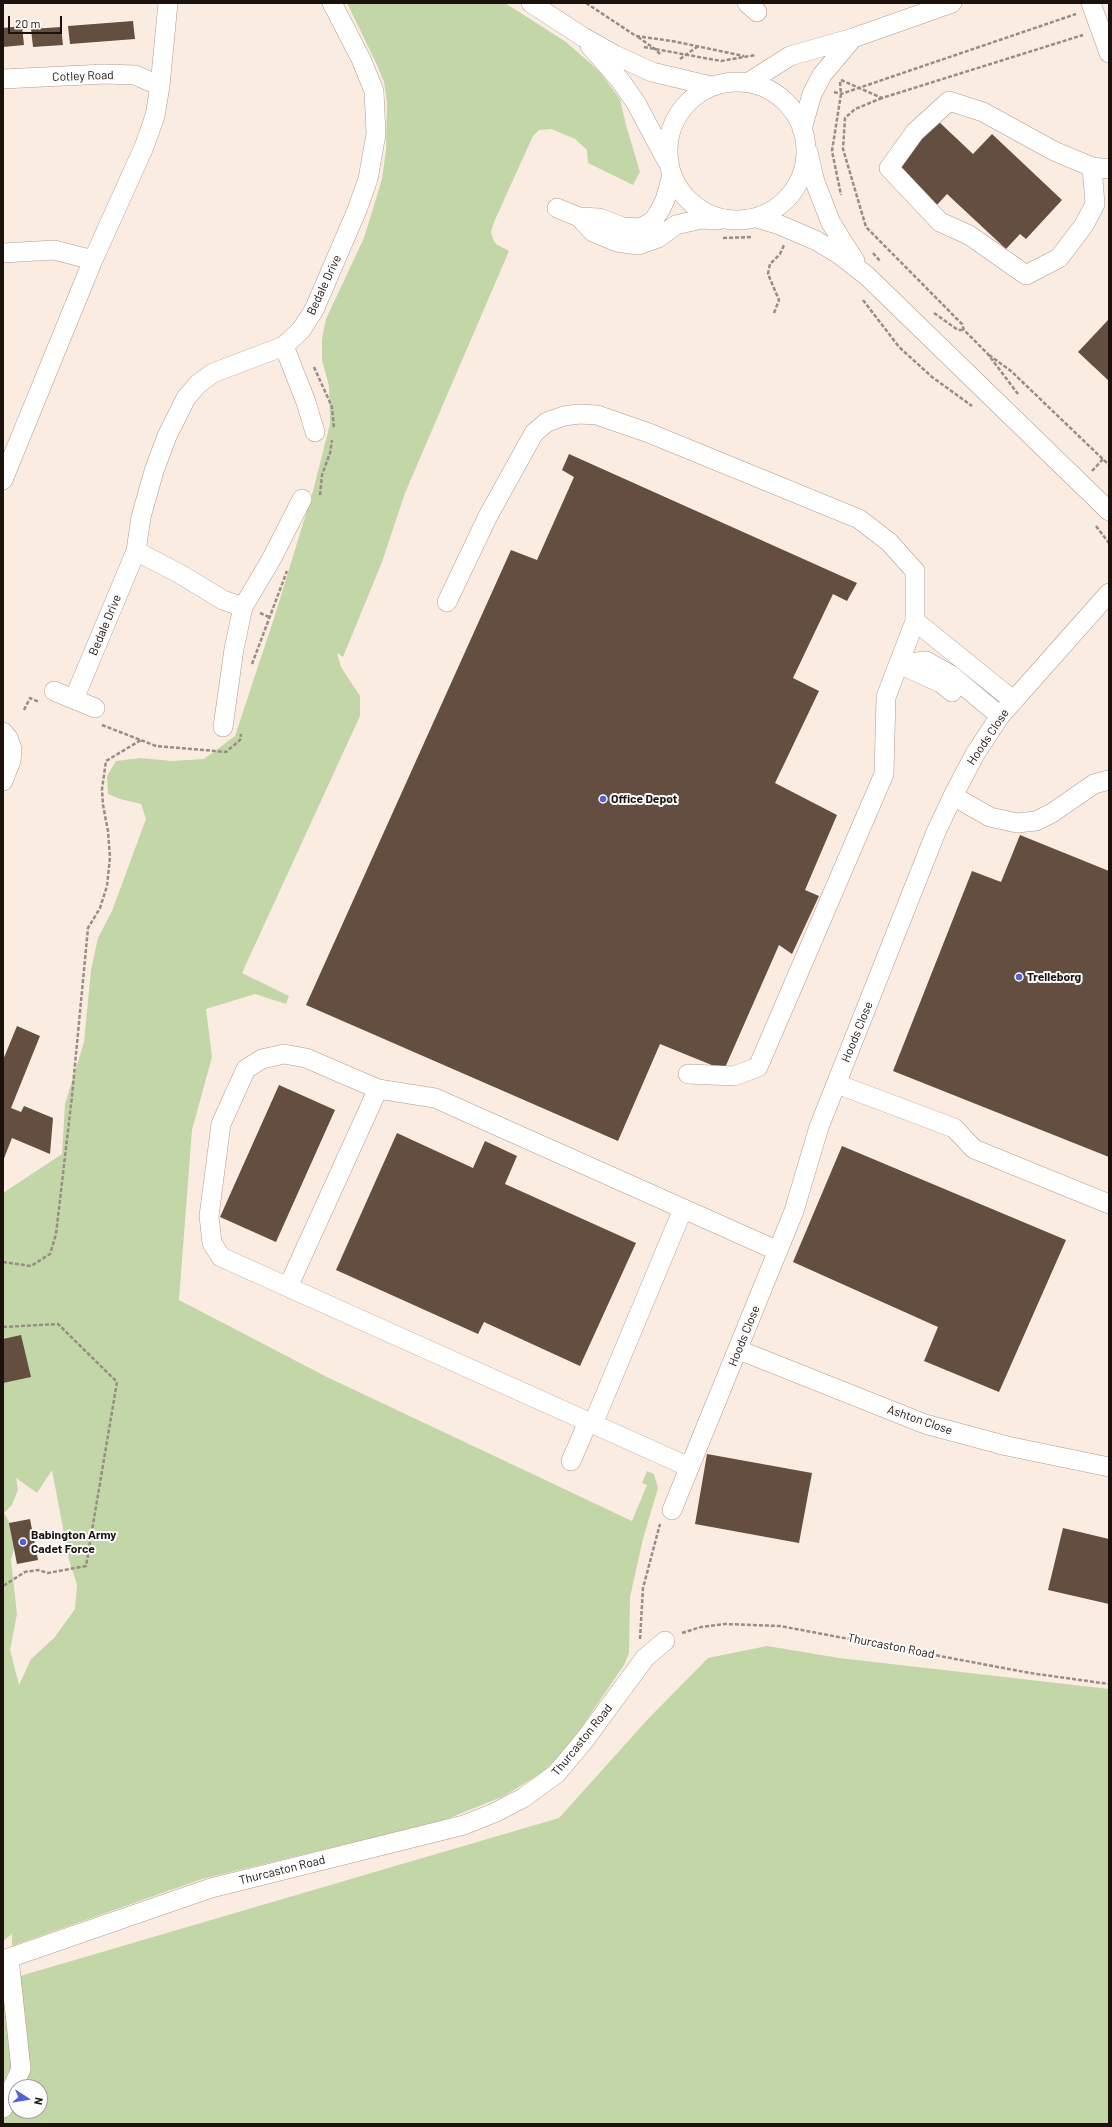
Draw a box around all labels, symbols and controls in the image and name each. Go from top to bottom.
scale bar [10,8,64,34]
text: 20 m [15,16,41,30]
street label: Cotley Road [52,68,114,84]
street label: Bedale Drive [304,253,344,317]
street label: Bedale Drive [86,592,124,658]
street label: Hoods Close [964,706,1012,768]
place label: Office Depot [611,792,677,806]
marker: Office Depot [598,794,608,804]
place label: Trelleborg [1027,970,1081,984]
marker: Trelleborg [1014,972,1024,982]
street label: Hoods Close [838,999,876,1065]
street label: Hoods Close [725,1303,763,1369]
street label: Ashton Close [886,1402,954,1438]
place label: Babington Army Cadet Force [31,1528,116,1556]
marker: Babington Army Cadet Force [18,1537,28,1547]
street label: Thurcaston Road [846,1631,936,1661]
street label: Thurcaston Road [549,1701,615,1779]
street label: Thurcaston Road [237,1852,327,1888]
north arrow [8,2079,48,2119]
text: N [32,2096,46,2106]

